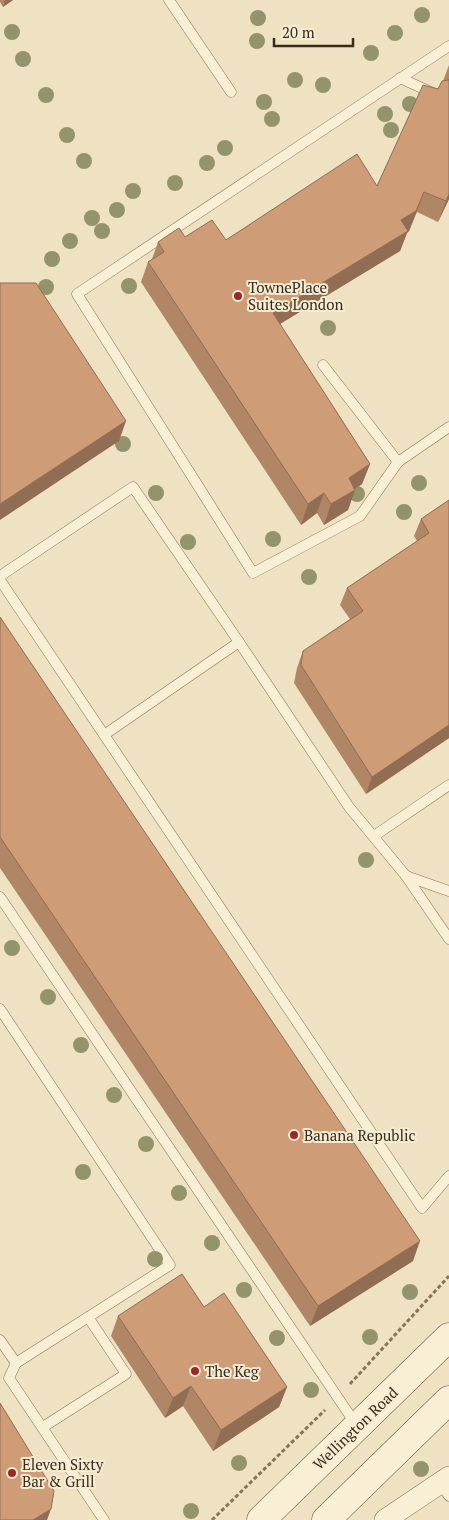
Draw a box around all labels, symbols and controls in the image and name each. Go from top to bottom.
scale bar [274,15,353,47]
text: 20 m [282,22,315,42]
place label: TownePlace Suites London [248,277,343,314]
marker: TownePlace Suites London [232,290,244,302]
place label: Banana Republic [304,1125,416,1145]
marker: Banana Republic [288,1129,300,1141]
place label: The Keg [205,1361,260,1381]
marker: The Keg [189,1365,201,1377]
street label: Wellington Road [308,1382,402,1474]
place label: Eleven Sixty Bar & Grill [22,1454,104,1491]
marker: Eleven Sixty Bar & Grill [6,1467,18,1479]

